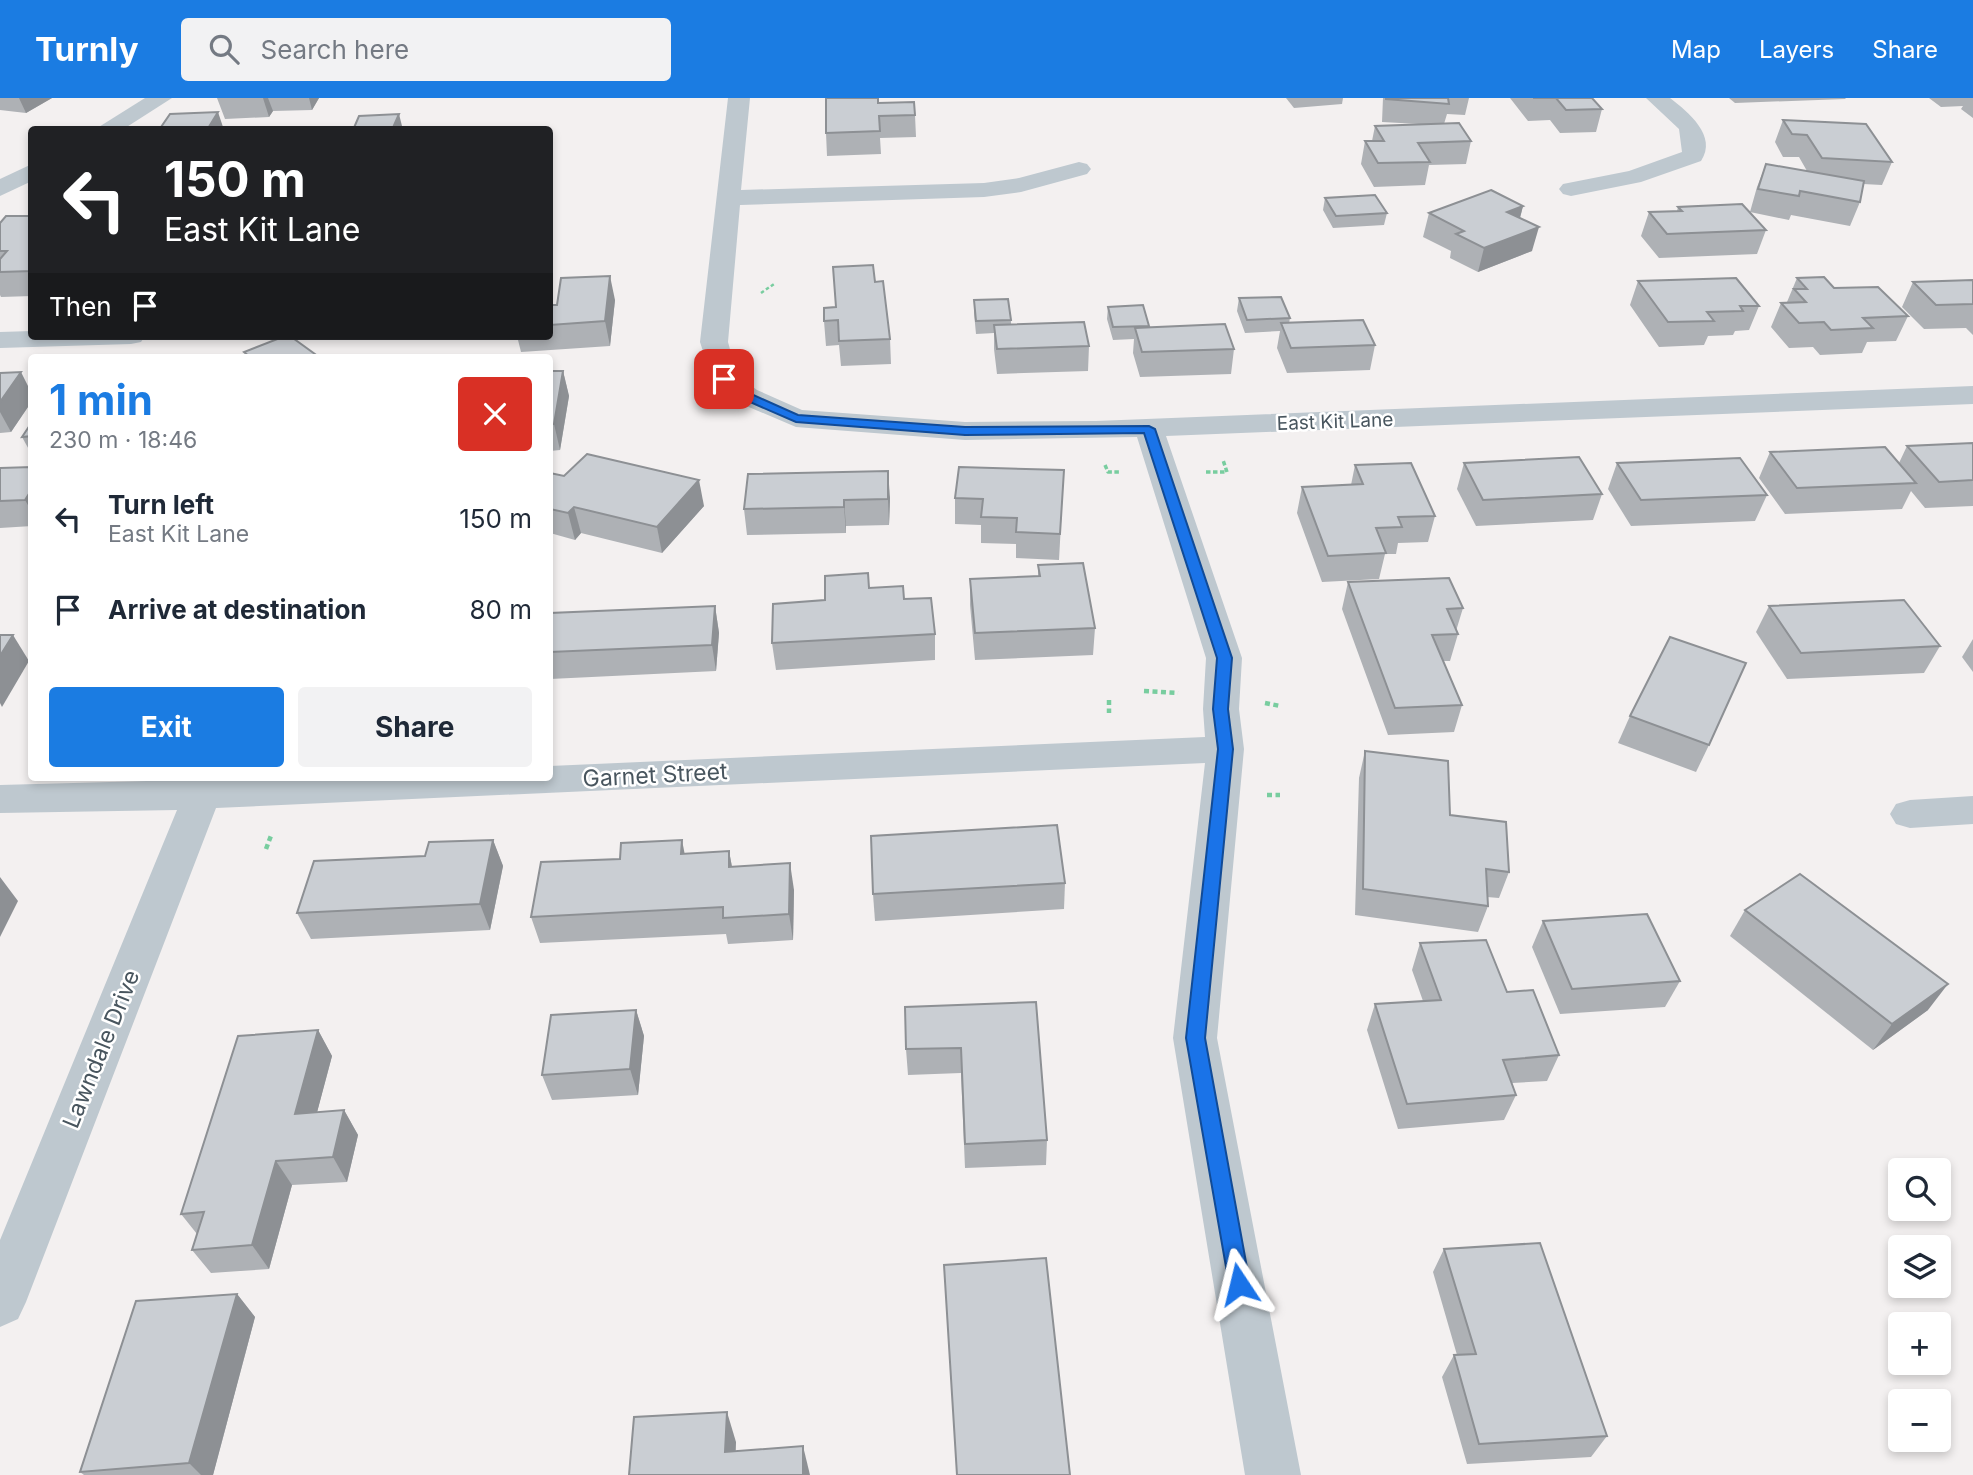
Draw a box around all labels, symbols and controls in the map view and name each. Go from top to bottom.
search box [181,18,671,81]
text: Turnly [35,29,139,69]
icon: search [205,30,243,68]
text: Search here [261,34,409,65]
text: Map [1671,35,1721,64]
text: Layers [1759,35,1834,64]
text: Share [1872,35,1938,64]
text: 150 m [164,150,306,209]
icon: left [49,154,140,245]
text: East Kit Lane [164,210,360,249]
icon: arrive [126,287,164,325]
text: Then [49,291,112,322]
pin [694,349,754,409]
icon: arrive [705,360,743,398]
text: 1 min [49,374,153,425]
button: close [458,377,532,451]
street label: East Kit Lane [1276,408,1394,435]
text: 230 m · 18:46 [49,426,197,454]
text: Turn left [108,489,214,520]
icon: left [49,500,87,538]
text: 150 m [459,503,532,534]
text: East Kit Lane [108,520,249,548]
icon: arrive [49,591,87,629]
text: Arrive at destination [108,594,367,625]
text: 80 m [469,594,532,625]
button: Exit [49,687,284,767]
button: Share [298,687,532,767]
street label: Garnet Street [582,757,729,793]
street label: Lawndale Drive [57,966,145,1132]
map controls [1888,1158,1951,1452]
button: search [1888,1158,1951,1221]
button: layers [1888,1235,1951,1298]
position arrow [1202,1247,1276,1321]
button: + [1888,1312,1951,1375]
button: − [1888,1389,1951,1452]

